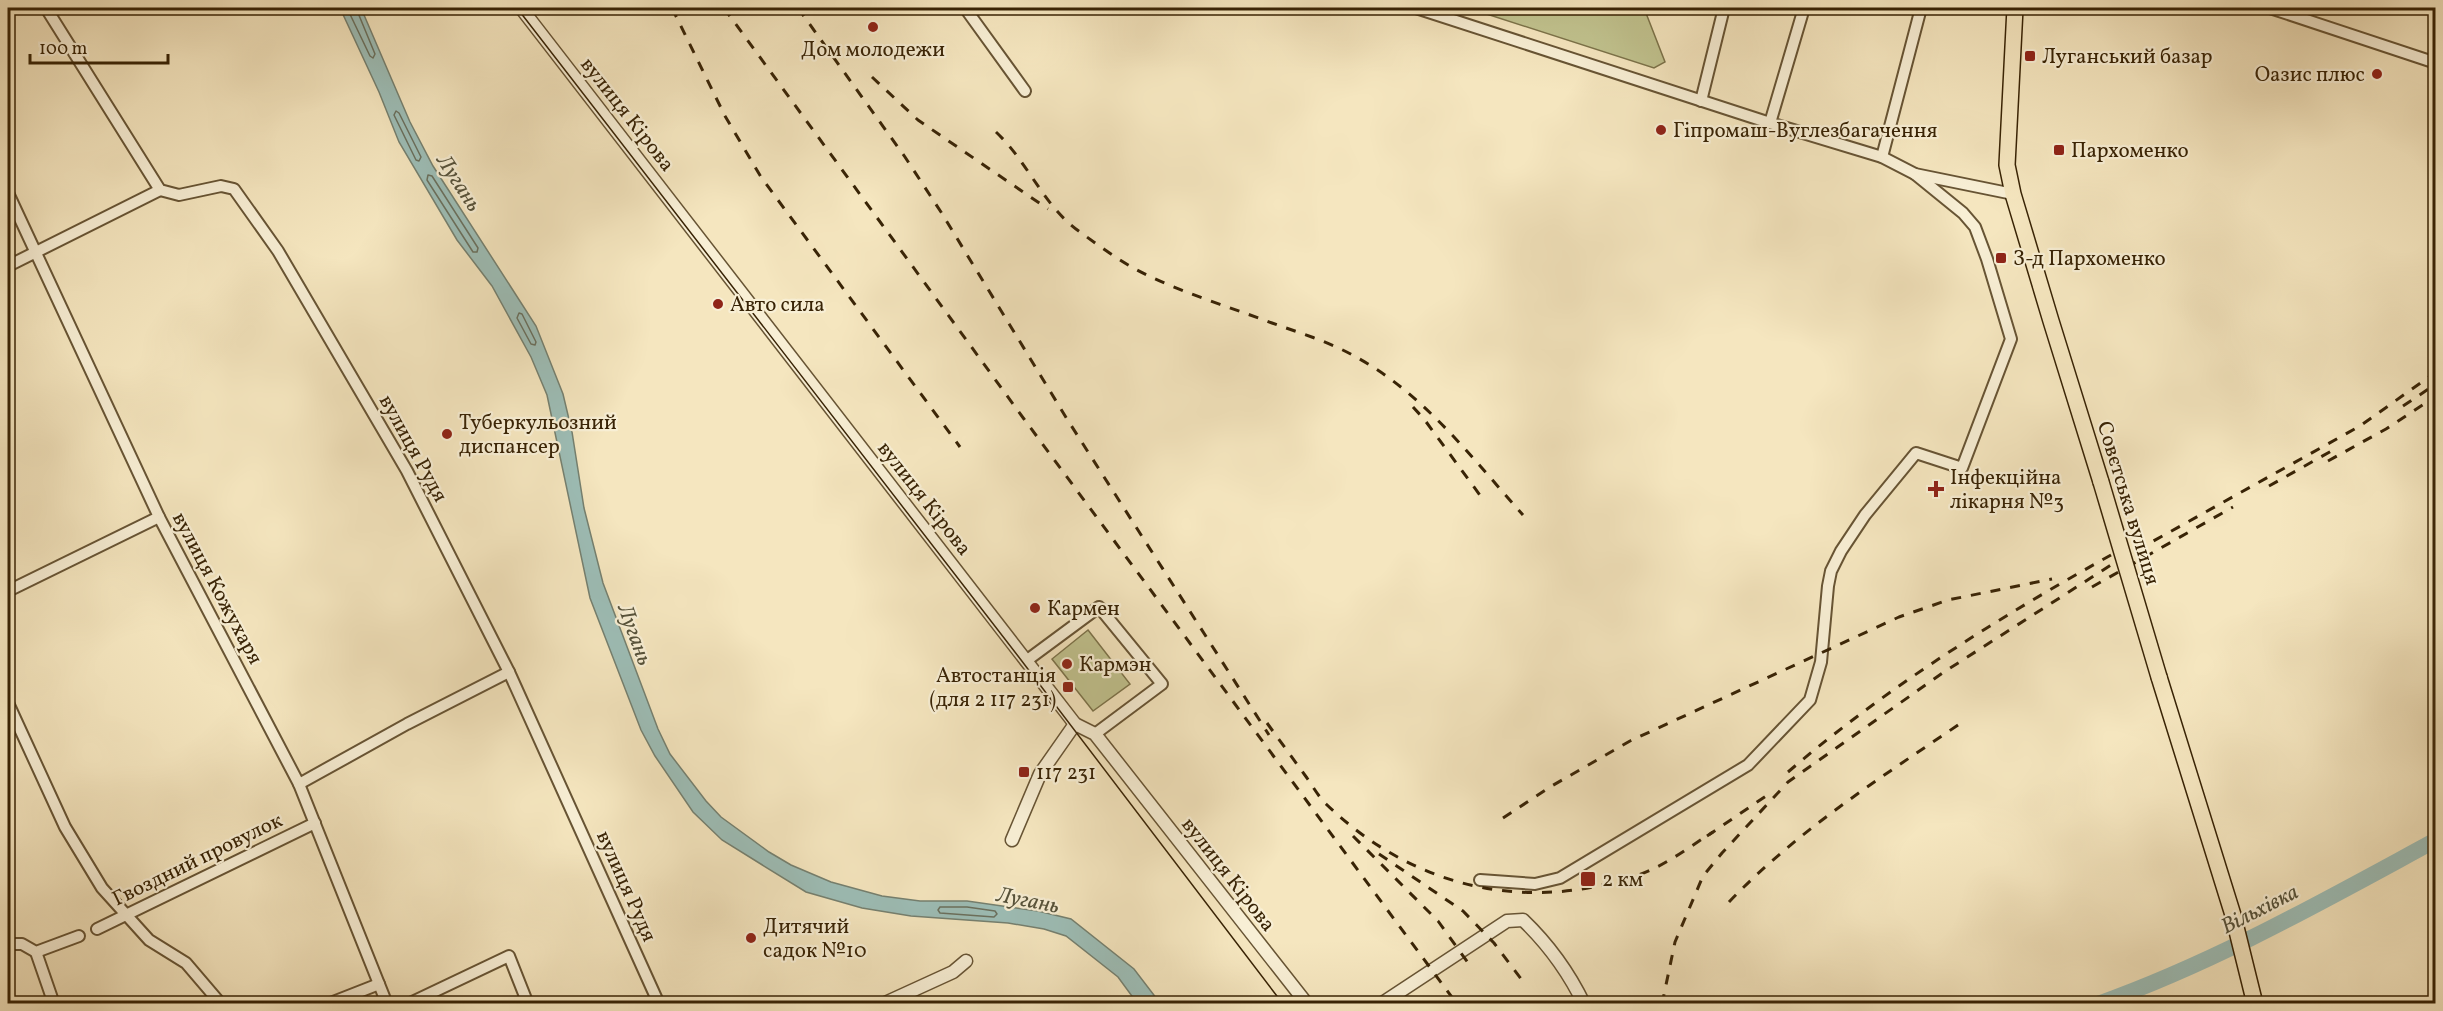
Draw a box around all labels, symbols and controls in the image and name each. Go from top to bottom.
marker: Дом молодежи [866,20,880,34]
scale bar [30,27,168,65]
place label: Дом молодежи [801,36,945,65]
text: 100 m [39,37,88,62]
place label: Луганський базар [2042,43,2212,72]
marker: Луганський базар [2023,49,2037,63]
street label: вулиця Кірова [573,52,681,178]
place label: Оазис плюс [2255,61,2365,90]
marker: Оазис плюс [2370,67,2384,81]
place label: Гіпромаш-Вуглезбагачення [1673,117,1938,146]
marker: Гіпромаш-Вуглезбагачення [1654,123,1668,137]
place label: Пархоменко [2071,137,2189,166]
marker: Пархоменко [2052,143,2066,157]
water label: Лугань [427,148,488,218]
place label: З-д Пархоменко [2013,245,2166,274]
marker: З-д Пархоменко [1994,251,2008,265]
place label: Авто сила [730,291,825,320]
marker: Авто сила [711,297,725,311]
street label: вулиця Рудя [371,390,454,508]
place label: Туберкульозний диспансер [459,409,617,462]
street label: Совєтська вулиця [2089,418,2166,589]
marker: Туберкульозний диспансер [440,427,454,441]
street label: вулиця Кірова [870,436,978,562]
place label: Інфекційна лікарня №3 [1950,464,2064,517]
marker: Інфекційна лікарня №3 [1927,480,1945,498]
street label: вулиця Кожухаря [164,507,269,670]
place label: Кармен [1047,595,1120,624]
water label: Лугань [608,599,659,670]
marker: Кармен [1028,601,1042,615]
place label: Кармэн [1079,651,1152,680]
marker: Кармэн [1060,657,1074,671]
place label: Автостанція (для 2 117 231) [930,662,1056,715]
marker: Автостанція (для 2 117 231) [1061,680,1075,694]
place label: 117 231 [1036,759,1096,788]
marker: 117 231 [1017,765,1031,779]
street label: Гвоздний провулок [108,807,288,914]
street label: вулиця Кірова [1174,812,1282,938]
street label: вулиця Рудя [588,826,663,947]
place label: 2 км [1602,866,1643,895]
marker: 2 км [1579,870,1597,888]
water label: Вільхівка [2216,877,2304,943]
water label: Лугань [993,880,1062,923]
place label: Дитячий садок №10 [763,913,867,966]
marker: Дитячий садок №10 [744,931,758,945]

